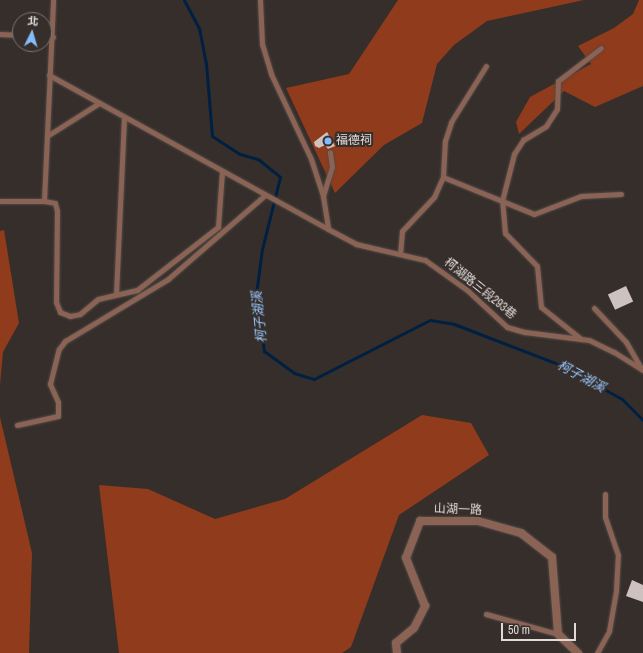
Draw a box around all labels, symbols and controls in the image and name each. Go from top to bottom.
north arrow [12,12,52,52]
text: 北 [27,14,39,28]
place label: 福德祠 [336,134,372,148]
marker: 福德祠 [323,136,333,146]
street label: 柯湖路三段293巷 [441,256,519,322]
water label: 柯子湖溪 [250,290,270,344]
water label: 柯子湖溪 [554,358,608,396]
street label: 山湖一路 [434,502,482,518]
scale bar [503,615,578,641]
text: 50 m [508,622,530,638]

